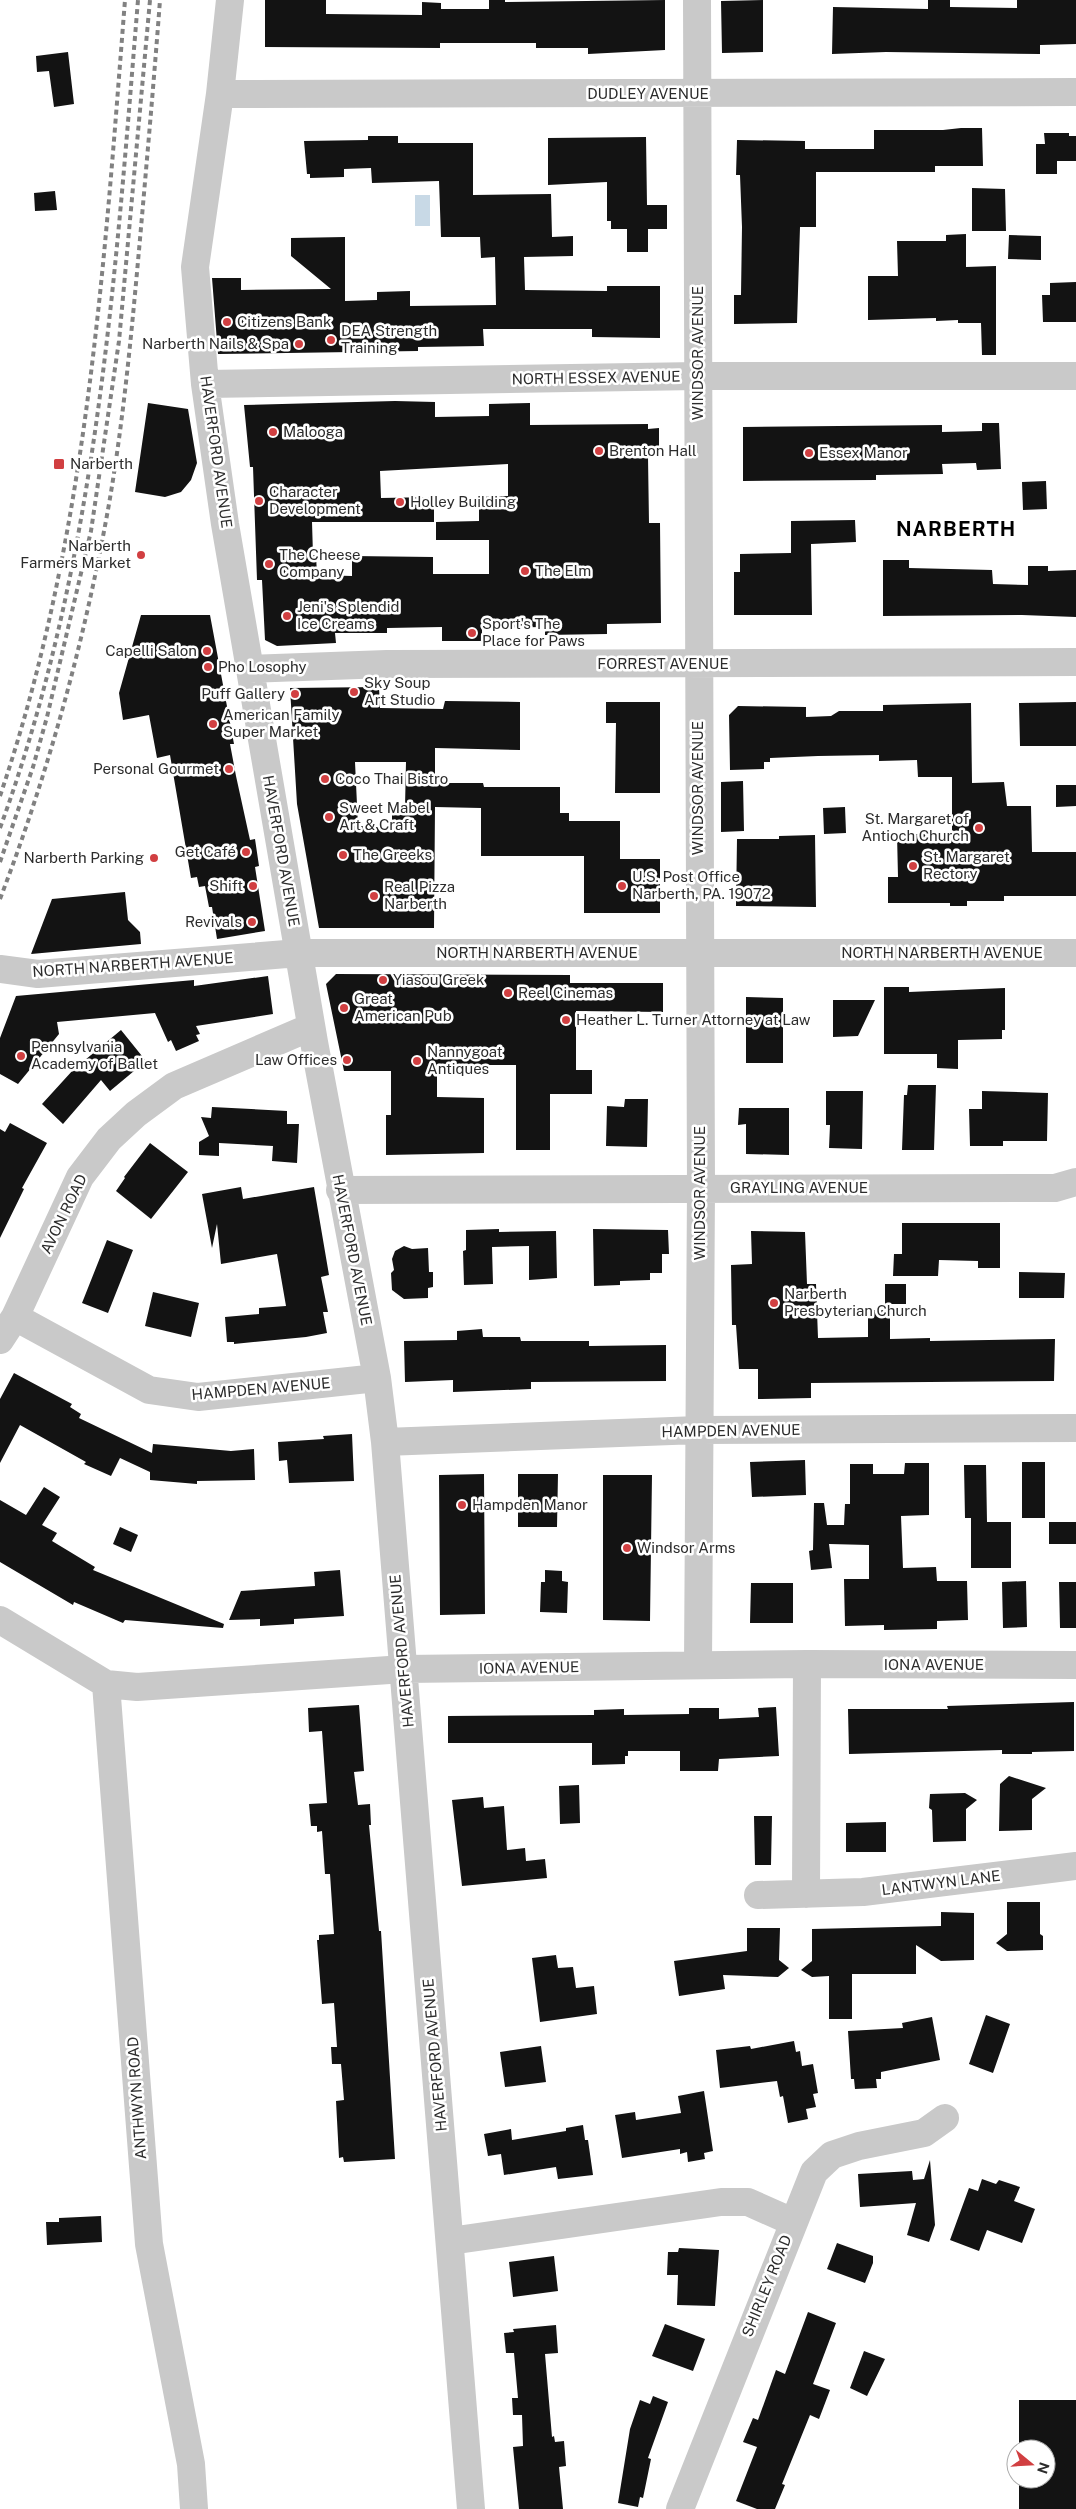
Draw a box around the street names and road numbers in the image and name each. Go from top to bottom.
street label: DUDLEY AVENUE [587,85,709,102]
street label: WINDSOR AVENUE [689,286,706,420]
street label: NORTH ESSEX AVENUE [511,368,681,387]
street label: HAVERFORD AVENUE [197,375,236,529]
street label: FORREST AVENUE [597,655,729,672]
street label: WINDSOR AVENUE [689,721,706,855]
street label: HAVERFORD AVENUE [260,774,303,928]
street label: NORTH NARBERTH AVENUE [436,944,638,961]
street label: NORTH NARBERTH AVENUE [841,944,1043,961]
street label: NORTH NARBERTH AVENUE [32,949,234,980]
street label: WINDSOR AVENUE [691,1126,708,1260]
street label: AVON ROAD [37,1171,90,1256]
street label: HAVERFORD AVENUE [329,1173,375,1327]
street label: GRAYLING AVENUE [730,1179,868,1196]
street label: HAMPDEN AVENUE [191,1374,331,1403]
street label: HAMPDEN AVENUE [661,1421,801,1440]
street label: HAVERFORD AVENUE [386,1574,417,1728]
street label: IONA AVENUE [884,1656,984,1673]
street label: IONA AVENUE [479,1658,579,1677]
street label: LANTWYN LANE [881,1867,1001,1898]
street label: HAVERFORD AVENUE [419,1978,450,2132]
street label: ANTHWYN ROAD [124,2036,149,2160]
street label: SHIRLEY ROAD [738,2232,795,2339]

